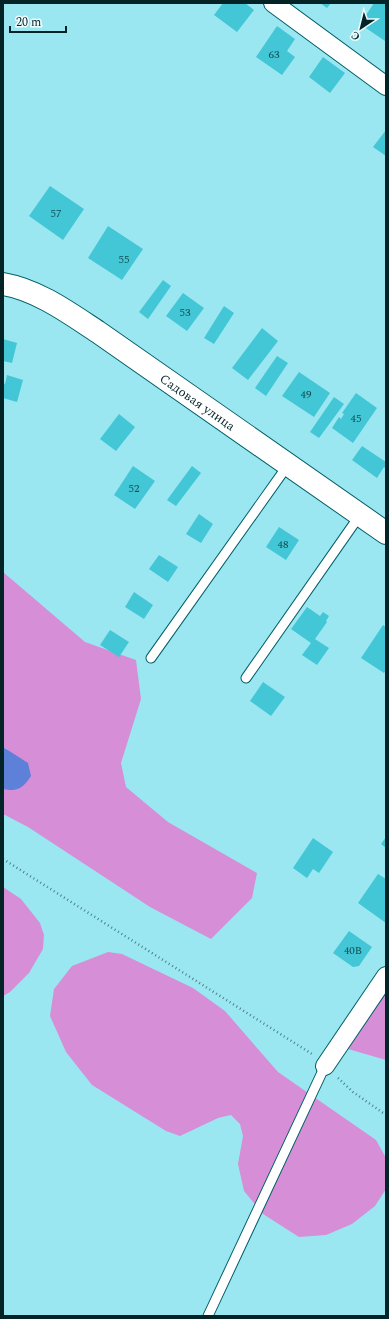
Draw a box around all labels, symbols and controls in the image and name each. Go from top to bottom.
scale bar [10,8,66,34]
north arrow [341,8,381,48]
text: 20 m [16,13,41,32]
text: С [347,26,364,45]
house number: 63 [269,46,280,63]
house number: 57 [51,205,62,222]
house number: 55 [119,251,130,268]
house number: 53 [180,304,191,321]
street label: Садовая улица [155,369,240,436]
house number: 49 [301,386,312,403]
house number: 45 [351,410,362,427]
house number: 52 [129,480,140,497]
house number: 48 [278,536,289,553]
house number: 40В [344,942,362,959]

